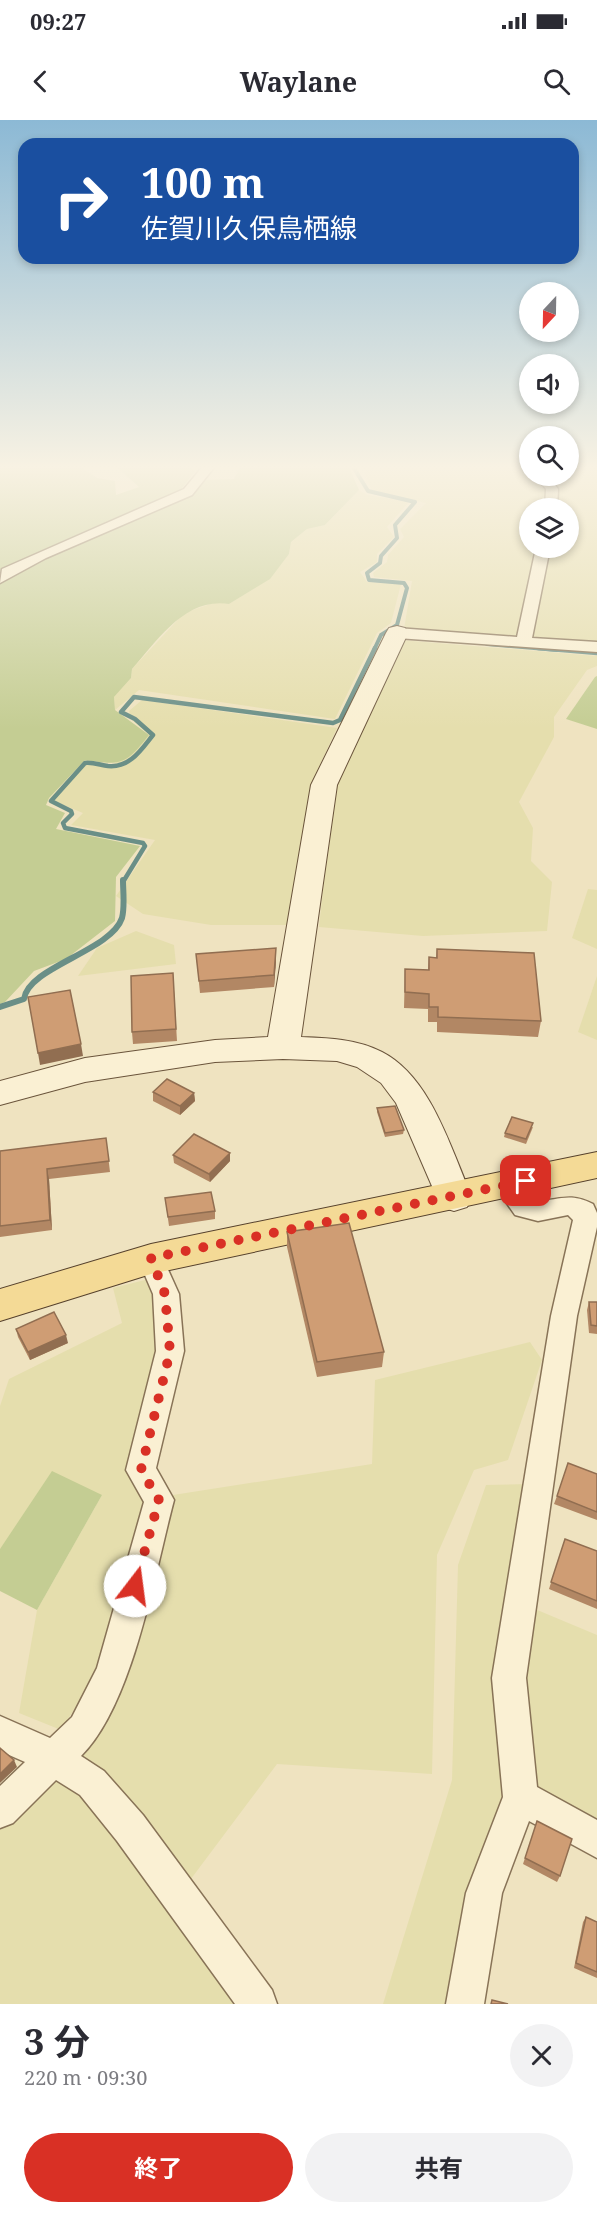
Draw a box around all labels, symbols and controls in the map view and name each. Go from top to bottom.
text: 09:27 [30,6,86,36]
text: Waylane [240,63,357,100]
icon: back [24,65,57,98]
icon: search [540,65,573,98]
text: 100 m [141,153,265,210]
icon: right [42,162,120,240]
text: 佐賀川久保鳥栖線 [141,209,357,246]
north arrow [519,282,579,342]
map controls [519,282,579,558]
button: sound [519,354,579,414]
button: search [519,426,579,486]
button: layers [519,498,579,558]
pin [500,1155,551,1206]
icon: arrive [509,1164,542,1197]
position arrow [103,1554,167,1618]
text: 3 分 [24,2017,90,2066]
button: close [510,2024,573,2087]
text: 220 m · 09:30 [24,2064,147,2091]
button: 終了 [24,2133,293,2202]
button: 共有 [305,2133,573,2202]

